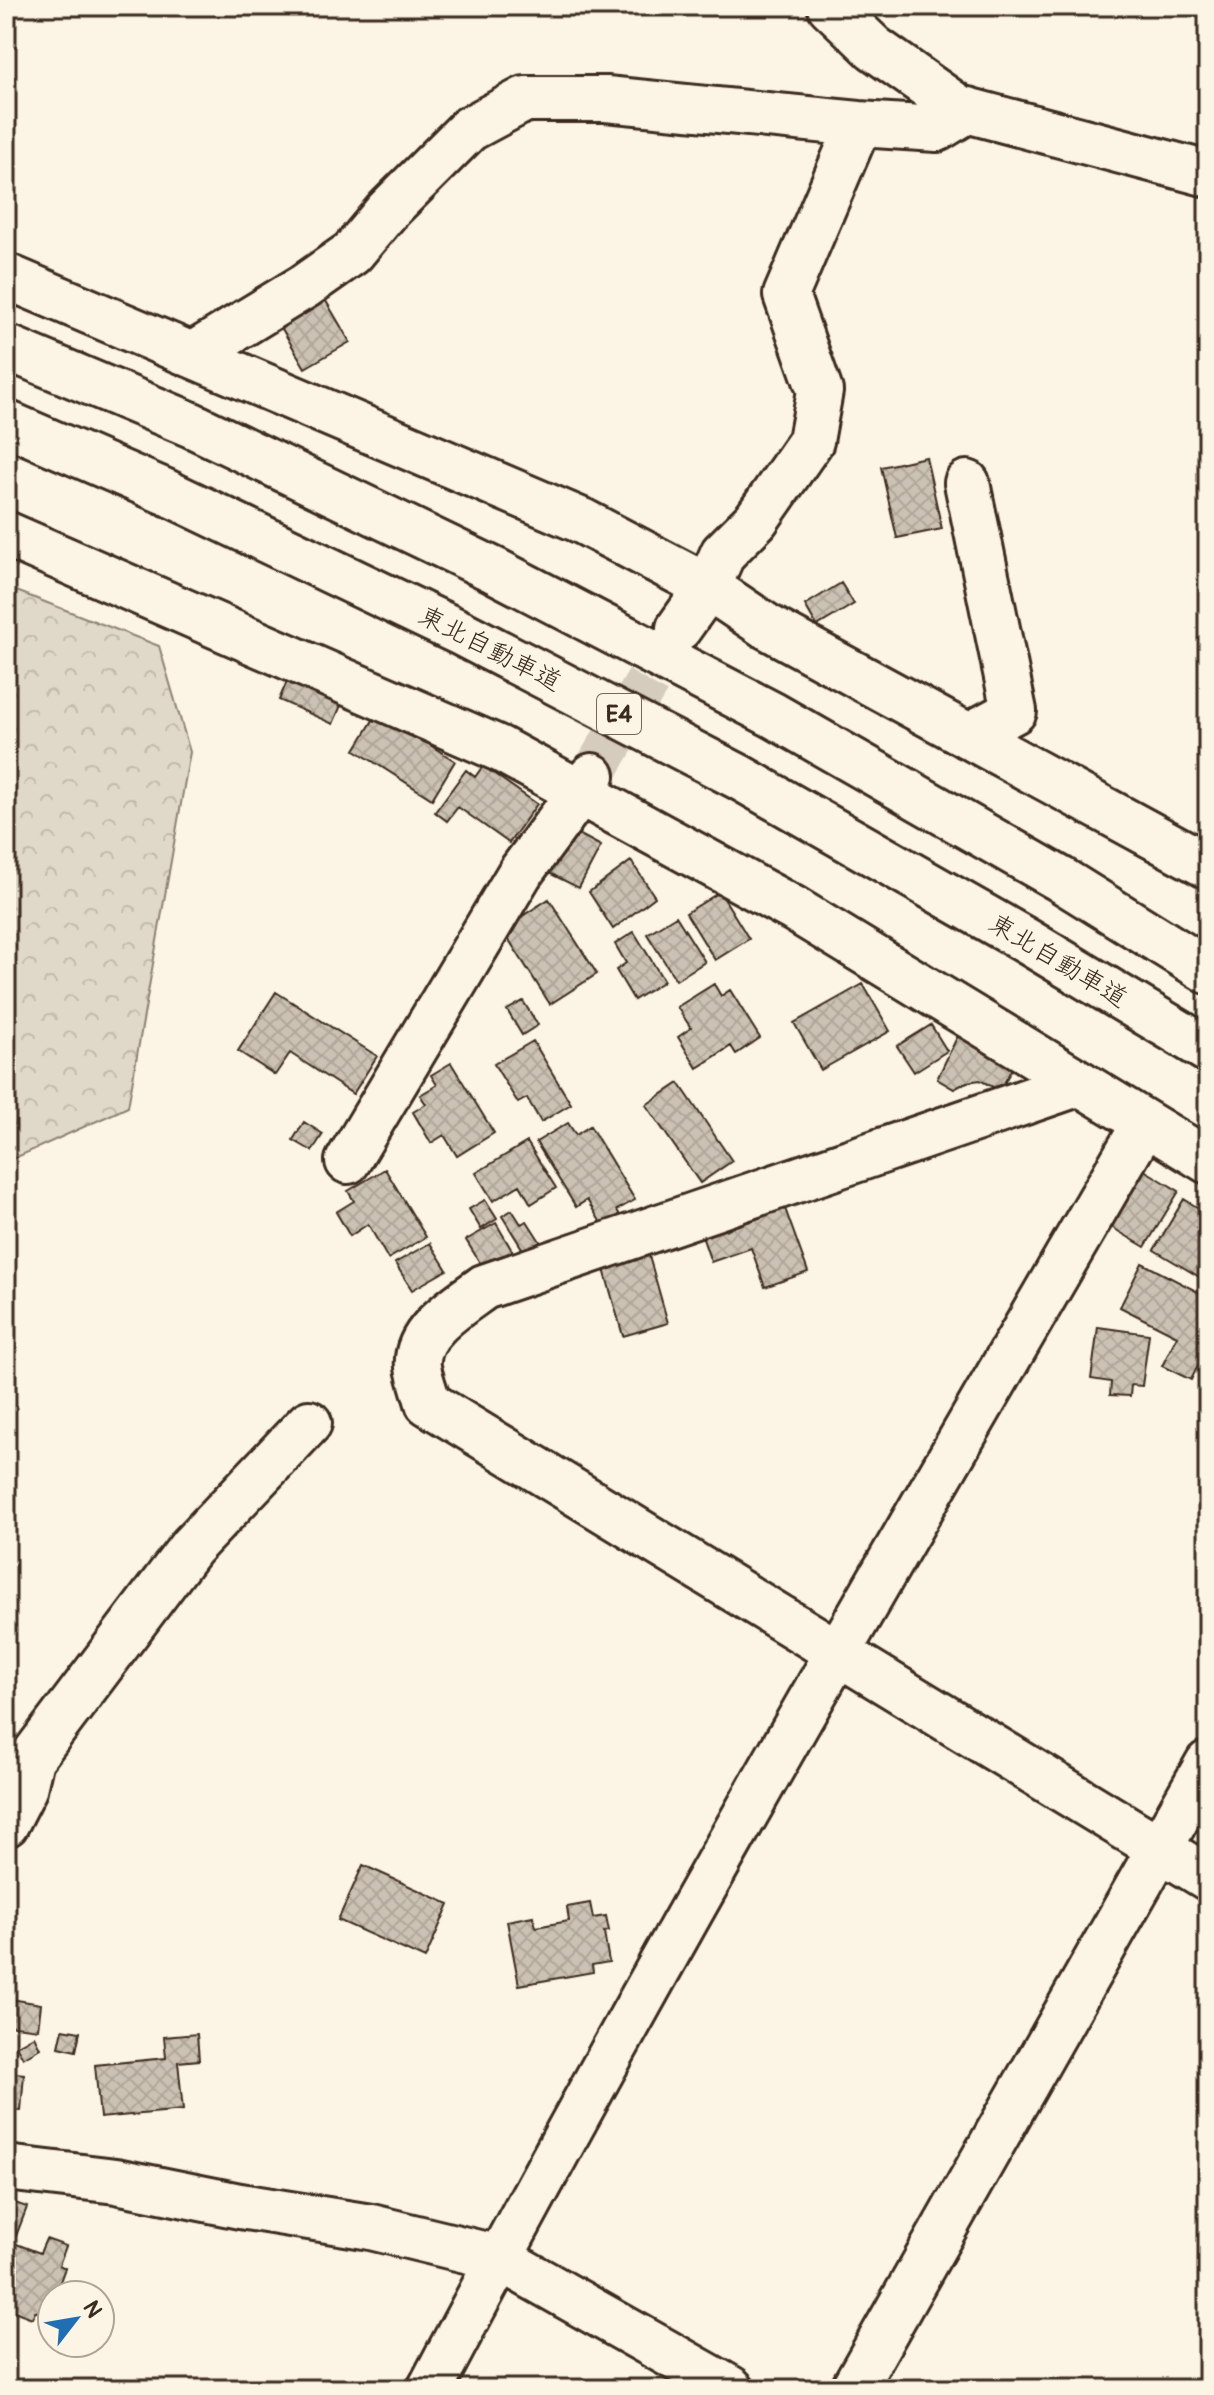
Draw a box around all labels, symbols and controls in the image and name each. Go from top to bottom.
street label: 東北自動車道 [413,599,567,699]
road number: E4 [597,694,641,734]
street label: 東北自動車道 [983,907,1133,1015]
north arrow [36,2279,116,2359]
text: N [76,2296,108,2323]

